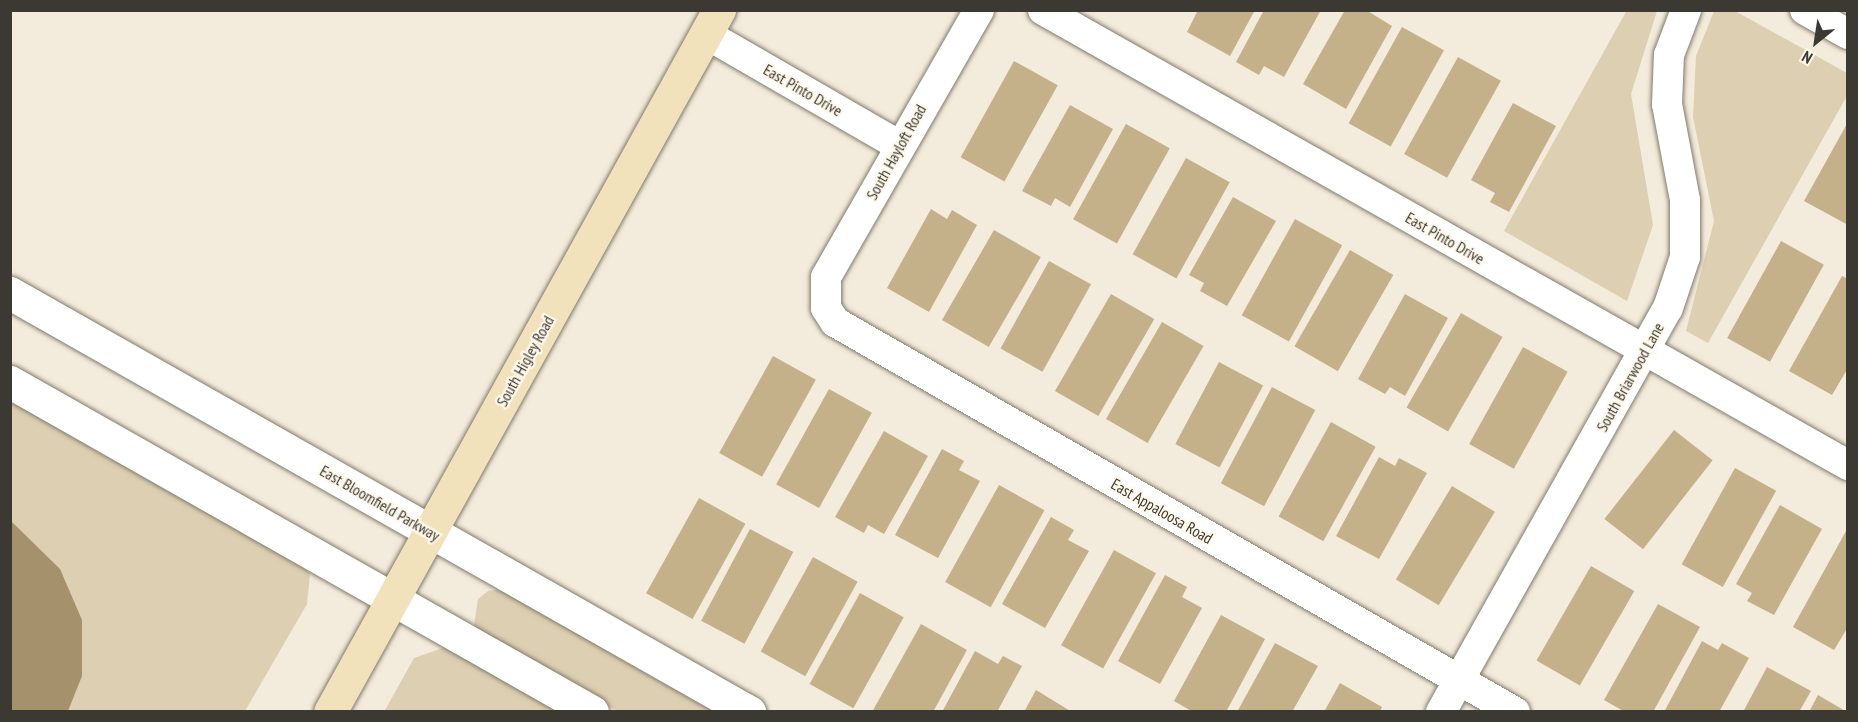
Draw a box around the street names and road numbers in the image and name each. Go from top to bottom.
street label: East Pinto Drive [760,60,846,120]
street label: South Hayloft Road [862,101,930,203]
street label: East Pinto Drive [1402,208,1488,268]
street label: South Higley Road [492,312,558,410]
street label: South Briarwood Lane [1592,319,1668,435]
street label: East Bloomfield Parkway [317,461,443,545]
street label: East Appaloosa Road [1108,474,1216,548]

